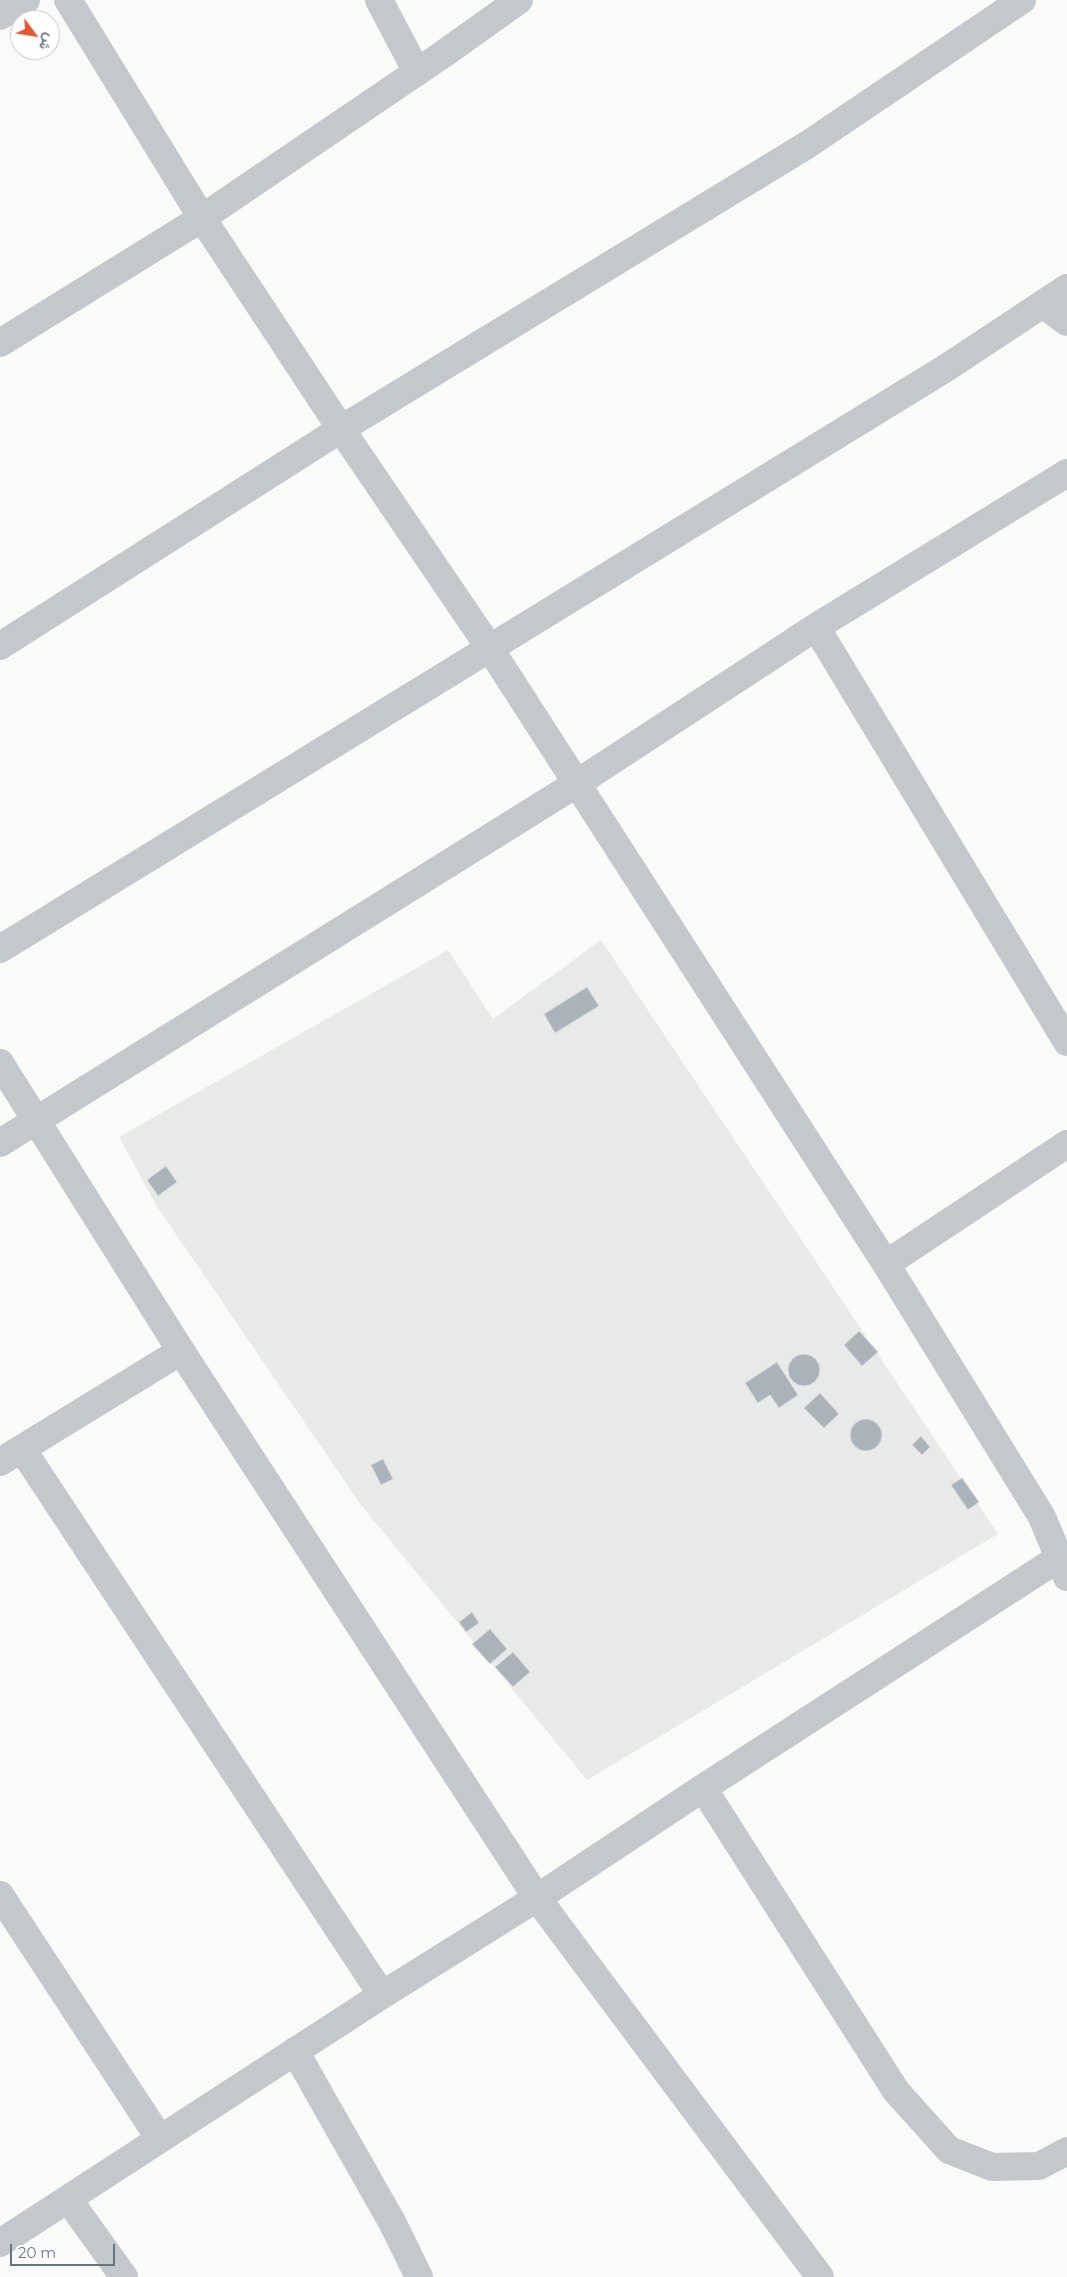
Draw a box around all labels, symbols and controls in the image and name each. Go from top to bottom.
north arrow [10,10,60,60]
text: ش [35,30,59,54]
scale bar [12,2234,118,2266]
text: 20 m [18,2243,56,2262]

